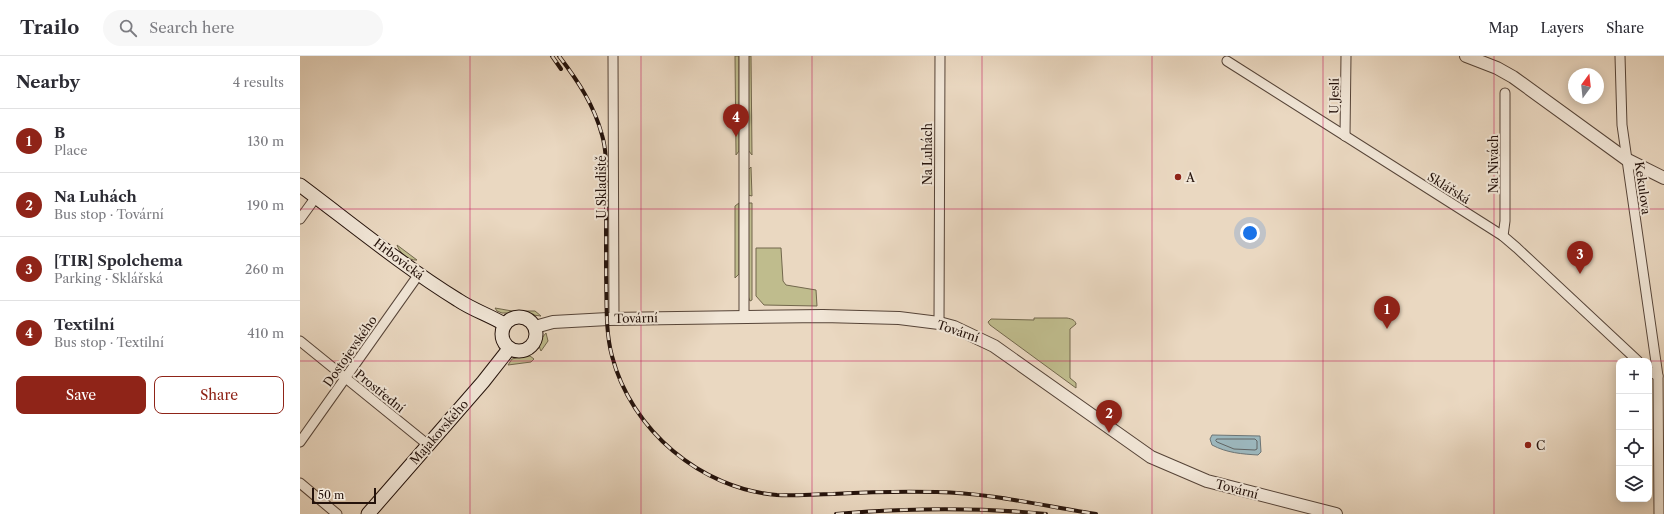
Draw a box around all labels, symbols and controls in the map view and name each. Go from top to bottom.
search box [103,10,383,46]
text: Trailo [20,16,79,39]
icon: search [117,17,139,39]
text: Search here [149,18,234,37]
text: Map [1488,19,1518,37]
text: Layers [1540,19,1584,37]
text: Share [1606,19,1644,37]
north arrow [1568,68,1604,104]
text: Nearby [16,72,80,92]
text: 4 results [233,74,284,90]
street label: U Jeslí [1326,78,1342,114]
pin: 4 [723,104,749,137]
text: B [54,123,65,142]
street label: Na Luhách [920,123,935,185]
text: 1 [26,133,32,149]
text: 130 m [248,133,284,149]
street label: Na Nivách [1486,134,1501,193]
text: Place [54,142,87,158]
street label: U Skladiště [594,155,609,219]
street label: Kekulova [1632,161,1654,216]
street label: Sklářská [1425,169,1474,207]
place label: A [1185,170,1196,185]
marker: A [1173,172,1183,182]
text: Na Luhách [54,187,137,206]
text: 2 [25,197,33,213]
text: 190 m [247,197,284,213]
text: Bus stop · Tovární [54,206,164,222]
your location [1240,223,1260,243]
street label: Hrbovická [371,235,428,283]
pin: 3 [1567,241,1593,274]
text: [TIR] Spolchema [54,251,183,270]
text: 3 [25,261,33,277]
text: 260 m [245,261,284,277]
text: Parking · Sklářská [54,270,163,286]
pin: 1 [1374,296,1400,329]
street label: Tovární [614,310,658,326]
street label: Dostojevského [320,313,380,389]
text: Textilní [54,315,115,334]
street label: Tovární [935,317,981,345]
text: 4 [25,325,33,341]
text: 410 m [247,325,284,341]
text: Bus stop · Textilní [54,334,164,350]
map controls [1616,358,1652,502]
button: + [1616,358,1652,394]
street label: Prostřední [352,366,408,416]
button: Save [16,376,146,414]
button: Share [154,376,284,414]
button: − [1616,394,1652,430]
street label: Majakovského [407,396,471,468]
pin: 2 [1096,400,1122,433]
button: locate [1616,430,1652,466]
place label: C [1536,438,1545,453]
marker: C [1523,440,1533,450]
button: layers [1616,466,1652,502]
street label: Tovární [1214,476,1260,502]
scale bar [312,486,376,505]
text: 50 m [318,488,344,502]

